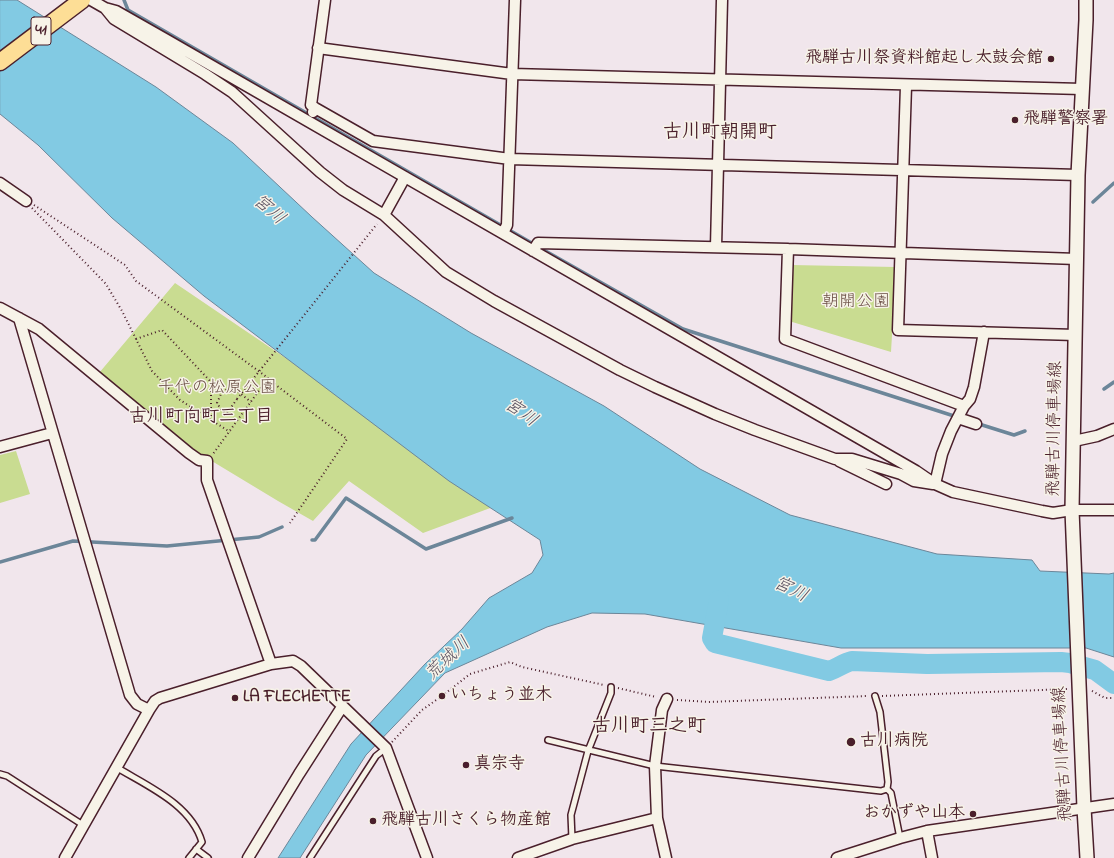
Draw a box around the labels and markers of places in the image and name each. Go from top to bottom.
place label: 飛騨古川祭資料館起し太鼓会館 [805,49,1043,69]
marker: 飛騨古川祭資料館起し太鼓会館 [1046,54,1056,64]
place label: 飛騨警察署 [1023,110,1108,130]
marker: 飛騨警察署 [1010,115,1020,125]
place label: いちょう並木 [450,686,552,706]
place label: LA FLECHETTE [243,688,351,708]
marker: いちょう並木 [437,691,447,701]
marker: LA FLECHETTE [230,693,240,703]
place label: 古川病院 [860,732,928,752]
marker: 古川病院 [845,736,857,748]
place label: 真宗寺 [474,755,525,775]
marker: 真宗寺 [461,760,471,770]
place label: おかずや山本 [863,804,965,824]
marker: おかずや山本 [968,809,978,819]
place label: 飛騨古川さくら物産館 [381,811,551,831]
marker: 飛騨古川さくら物産館 [368,816,378,826]

